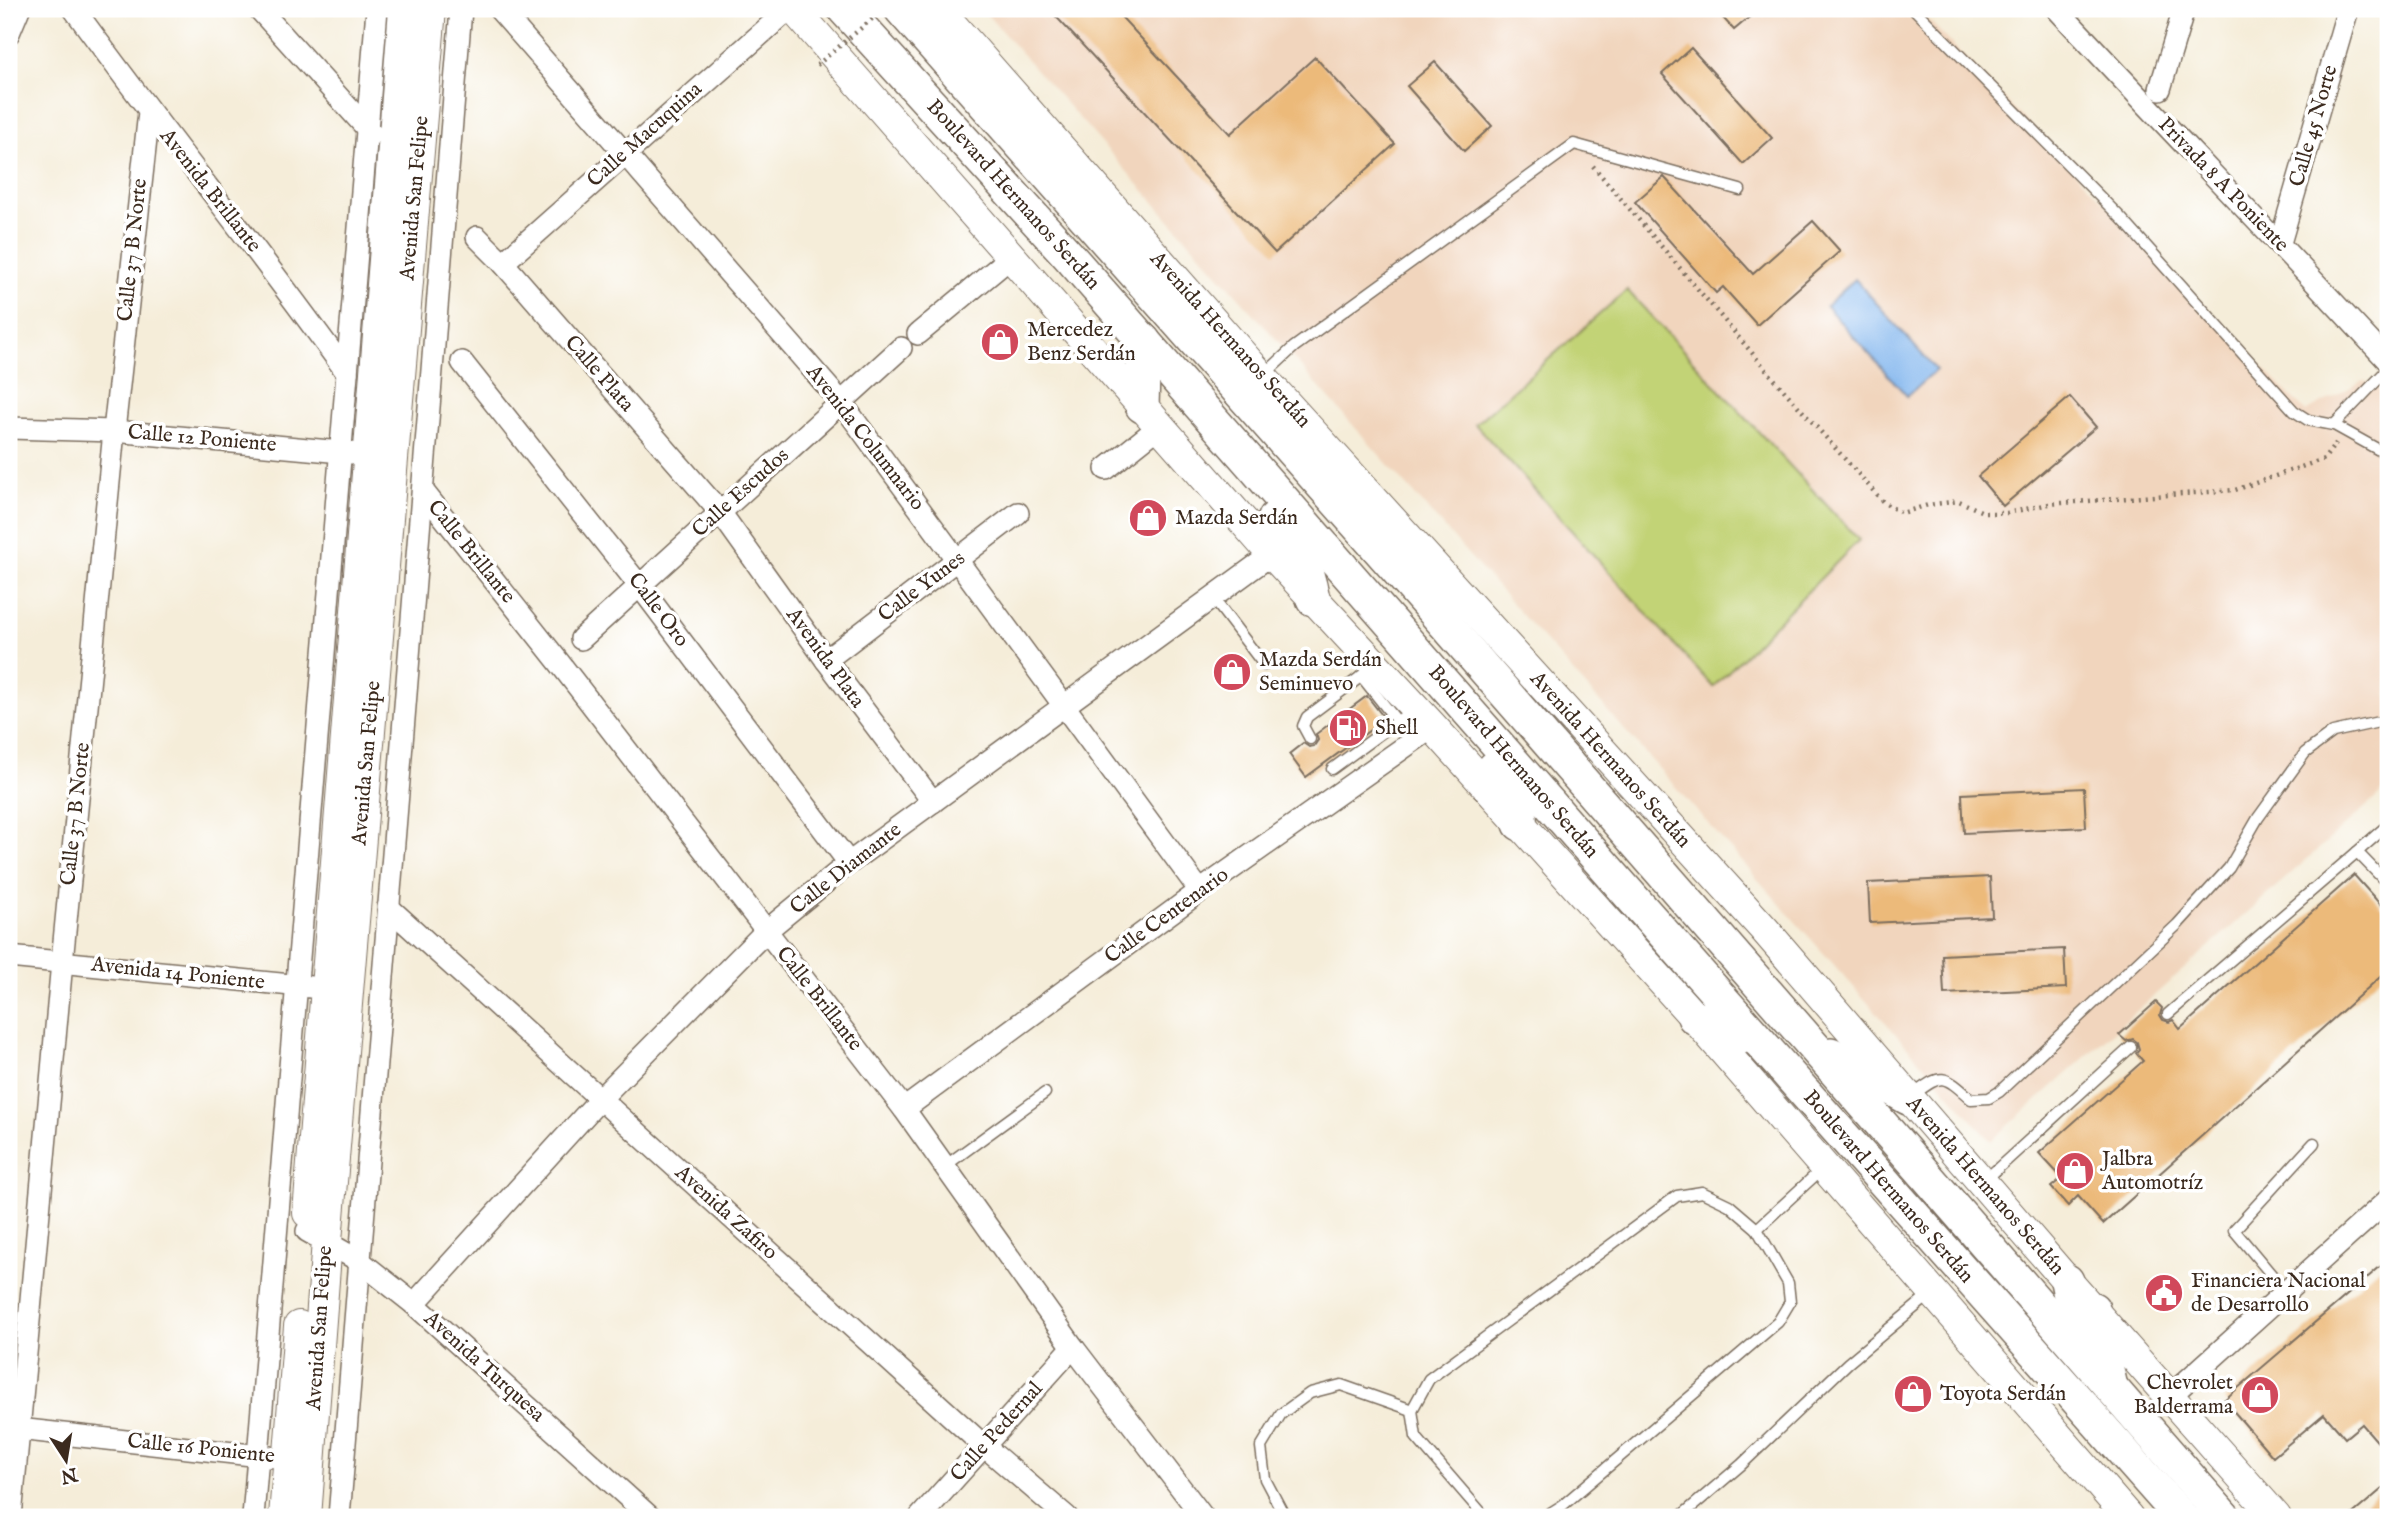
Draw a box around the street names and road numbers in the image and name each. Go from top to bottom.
street label: Calle 45 Norte [2284,62,2344,190]
street label: Calle Macuquina [582,76,709,194]
street label: Boulevard Hermanos Serdán [920,94,1106,296]
street label: Privada 8 A Poniente [2152,112,2295,258]
street label: Avenida San Felipe [394,114,436,282]
street label: Avenida Brillante [153,123,267,259]
street label: Calle 37 B Norte [112,177,154,323]
street label: Avenida Hermanos Serdán [1143,245,1317,434]
street label: Calle Plata [558,330,640,419]
street label: Avenida Columnario [799,359,930,516]
street label: Calle 12 Poniente [126,419,278,459]
street label: Calle Escudos [687,442,795,544]
street label: Calle Brillante [421,495,521,610]
street label: Calle Yunes [873,545,971,629]
street label: Calle Oro [621,567,695,653]
street label: Avenida Plata [779,602,871,714]
street label: Boulevard Hermanos Serdán [1422,660,1604,864]
street label: Avenida Hermanos Serdán [1523,665,1697,854]
street label: Avenida San Felipe [346,679,388,847]
street label: Calle 37 B Norte [55,741,97,887]
street label: Calle Diamante [785,817,908,921]
street label: Calle Centenario [1100,862,1234,970]
street label: Calle Brillante [770,941,868,1057]
street label: Avenida 14 Poniente [89,951,266,997]
street label: Boulevard Hermanos Serdán [1797,1085,1979,1289]
street label: Avenida Hermanos Serdán [1899,1090,2070,1281]
street label: Avenida Zafiro [668,1159,783,1266]
street label: Avenida San Felipe [301,1244,339,1412]
street label: Avenida Turquesa [417,1305,551,1429]
street label: Calle Pedernal [945,1376,1049,1488]
street label: Calle 16 Poniente [126,1428,276,1470]

